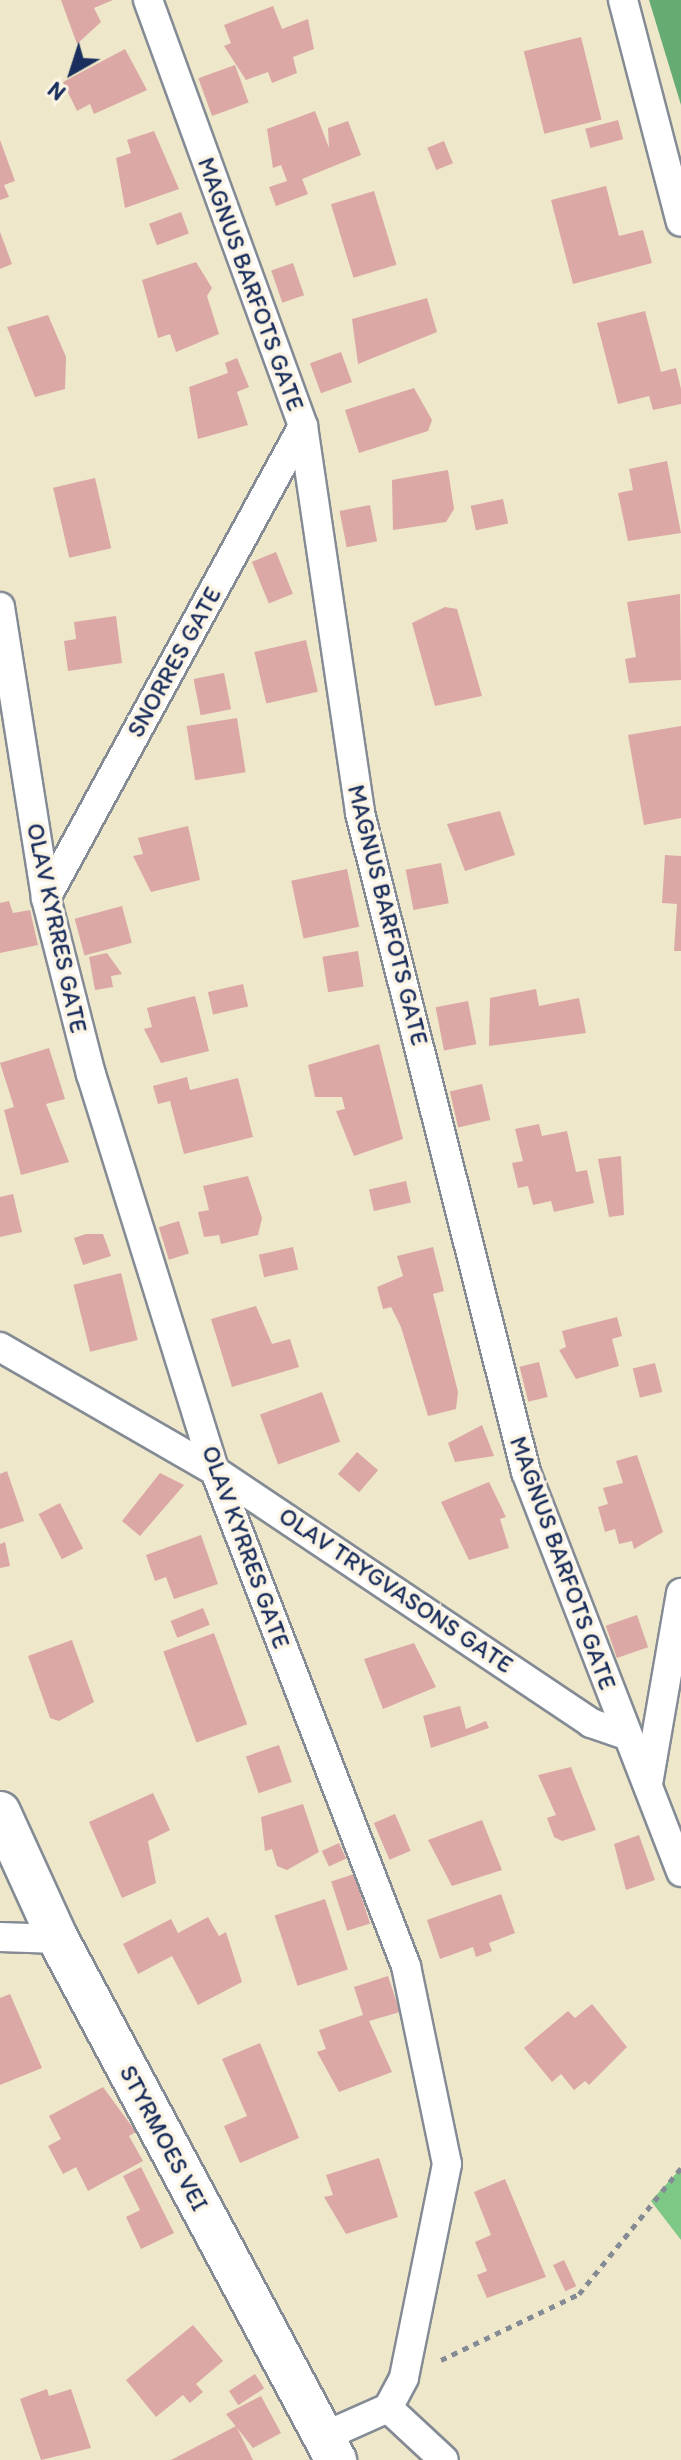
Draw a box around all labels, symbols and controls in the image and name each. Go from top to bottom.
north arrow [32,32,112,112]
text: N [42,76,71,106]
street label: MAGNUS BARFOTS GATE [192,153,310,415]
street label: SNORRES GATE [121,582,227,742]
street label: MAGNUS BARFOTS GATE [342,781,434,1049]
street label: OLAV KYRRES GATE [21,821,93,1035]
street label: MAGNUS BARFOTS GATE [504,1432,622,1694]
street label: OLAV KYRRES GATE [196,1442,296,1652]
street label: OLAV TRYGVASONS GATE [273,1501,519,1679]
street label: STYRMOES VEI [114,2062,214,2214]

